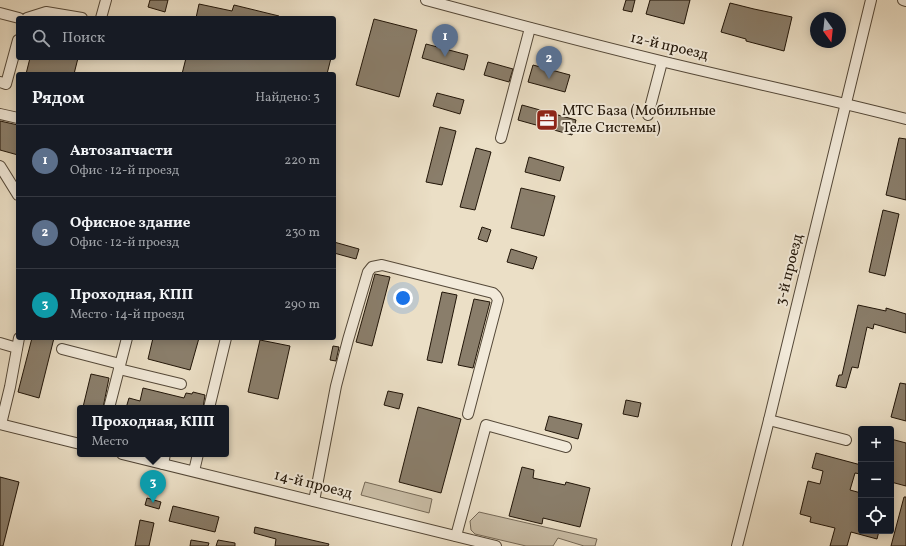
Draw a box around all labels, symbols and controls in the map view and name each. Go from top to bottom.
north arrow [810,12,846,48]
search box [16,16,336,60]
pin: 1 [432,24,458,57]
icon: search [30,27,52,49]
text: Поиск [62,28,105,49]
street label: 12-й проезд [628,28,711,66]
pin: 2 [536,46,562,79]
text: Рядом [32,87,85,110]
text: Найдено: 3 [255,89,320,107]
place label: МТС База (Мобильные Теле Системы) [562,101,716,139]
office icon: МТС База (Мобильные Теле Системы) [534,107,560,133]
text: Автозапчасти [70,141,173,162]
text: 1 [42,152,48,170]
text: 220 m [284,152,320,170]
text: Офис · 12-й проезд [70,162,179,180]
text: Офисное здание [70,213,190,234]
text: 2 [42,224,48,242]
text: 230 m [285,224,320,242]
street label: 3-й проезд [771,231,809,308]
text: Офис · 12-й проезд [70,234,179,252]
text: Проходная, КПП [70,285,193,306]
your location [393,288,413,308]
text: 3 [42,296,48,314]
text: 290 m [284,296,320,314]
text: Место · 14-й проезд [70,306,184,324]
popup [77,405,229,457]
text: Проходная, КПП [91,412,215,433]
map controls [858,426,894,534]
button: + [858,426,894,462]
text: Место [91,433,129,451]
button: − [858,462,894,498]
street label: 14-й проезд [272,465,355,505]
pin: 3 [140,470,166,503]
button: locate [858,498,894,534]

